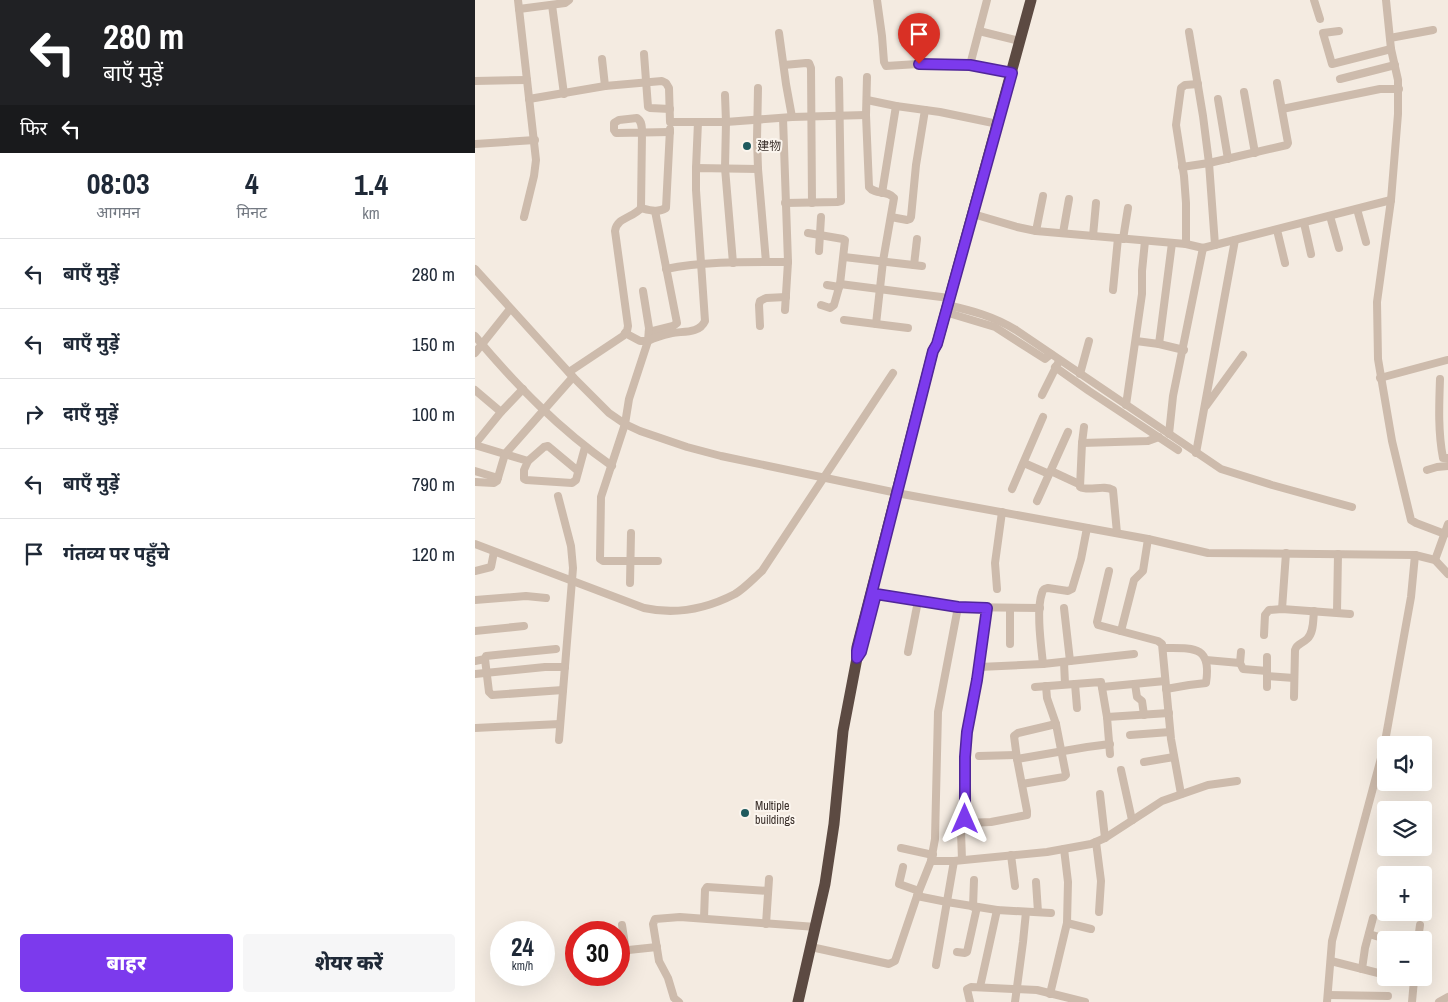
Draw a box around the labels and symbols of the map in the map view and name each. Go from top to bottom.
pin [898,13,940,64]
place label: 建物 [757,138,781,154]
marker: 建物 [741,140,753,152]
position arrow [938,792,990,844]
place label: Multiple buildings [755,798,795,828]
marker: Multiple buildings [739,807,751,819]
speed limit sign: 30 [565,921,630,986]

